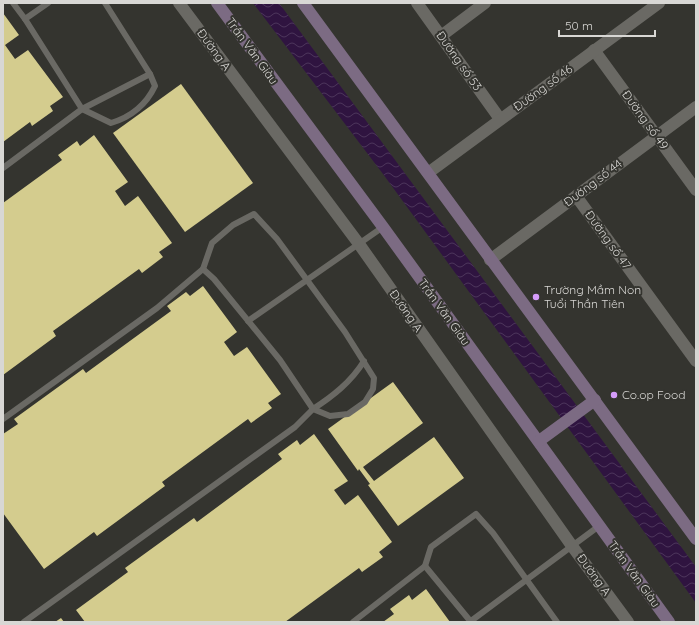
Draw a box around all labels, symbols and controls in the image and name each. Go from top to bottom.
scale bar [559,12,655,38]
street label: Trần Văn Giàu [223,14,282,87]
text: 50 m [565,18,593,33]
street label: Đường A [194,26,235,74]
street label: Đường số 53 [433,28,485,93]
street label: Đường số 46 [510,61,576,114]
street label: Đường số 49 [619,87,672,152]
street label: Đường số 44 [561,156,625,209]
street label: Đường số 47 [582,208,635,272]
street label: Trần Văn Giàu [415,275,474,348]
place label: Trường Mầm Non Tuổi Thần Tiên [544,282,641,311]
street label: Đường A [386,287,427,335]
marker: Trường Mầm Non Tuổi Thần Tiên [531,292,541,302]
place label: Co.op Food [622,387,685,402]
marker: Co.op Food [609,390,619,400]
street label: Trần Văn Giàu [605,537,664,610]
street label: Đường A [574,551,615,599]

